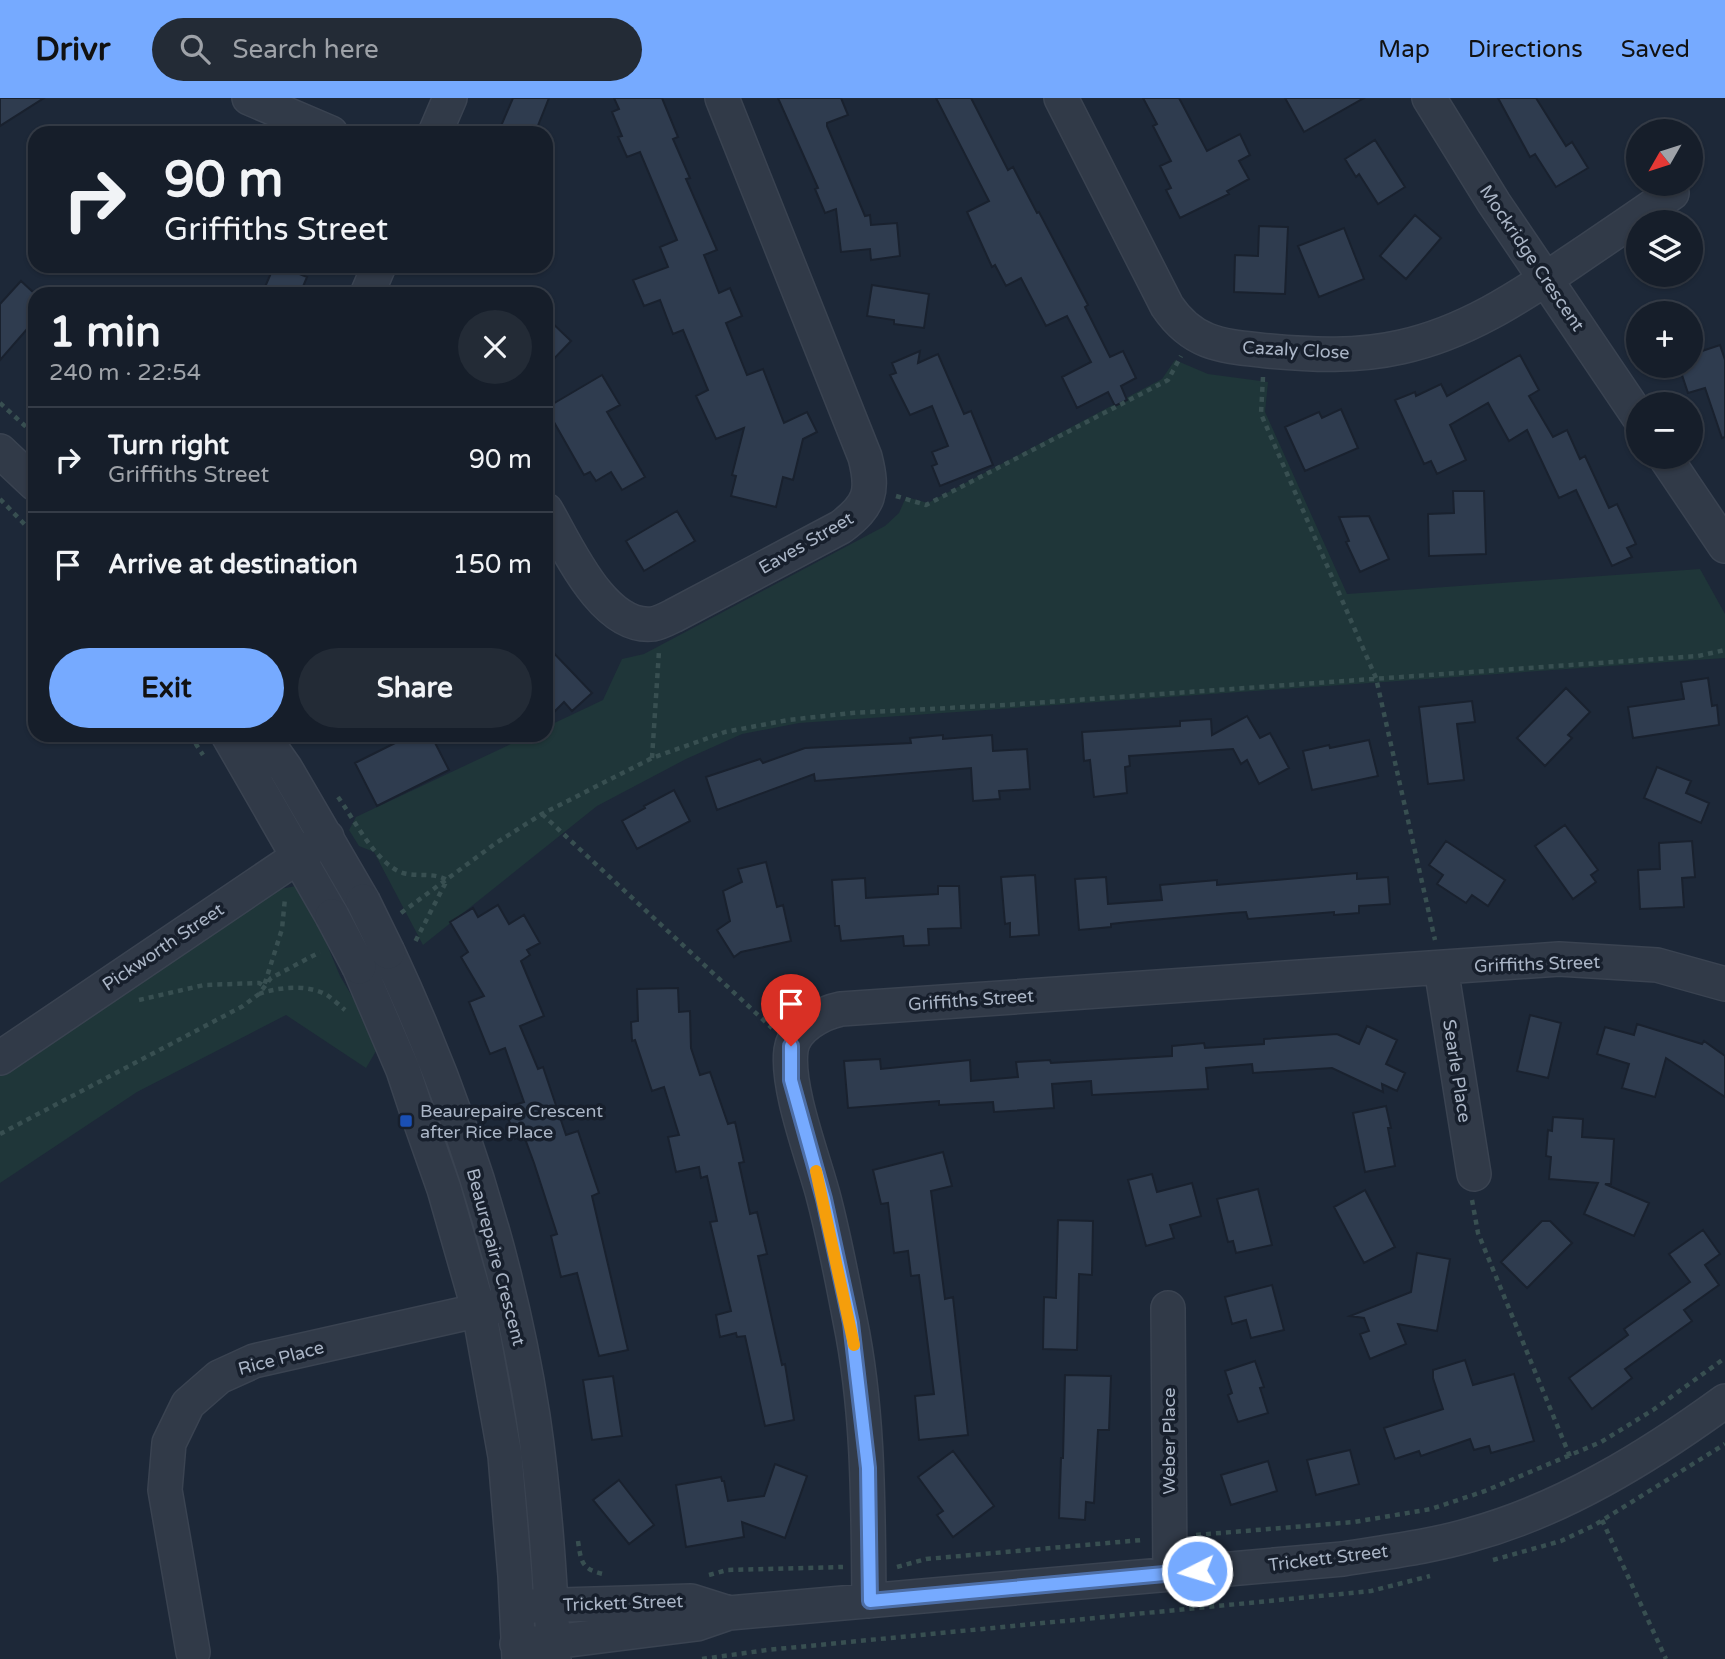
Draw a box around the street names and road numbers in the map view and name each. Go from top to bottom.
street label: Mockridge Crescent [1475,181,1589,335]
street label: Cazaly Close [1242,336,1350,364]
street label: Eaves Street [755,507,857,579]
street label: Pickworth Street [98,898,228,996]
street label: Griffiths Street [1474,951,1601,977]
street label: Griffiths Street [907,985,1035,1015]
street label: Searle Place [1438,1018,1476,1124]
street label: Beaurepaire Crescent [462,1166,530,1348]
street label: Rice Place [236,1336,326,1380]
street label: Weber Place [1158,1388,1180,1495]
street label: Trickett Street [1267,1540,1389,1576]
street label: Trickett Street [562,1590,684,1616]

